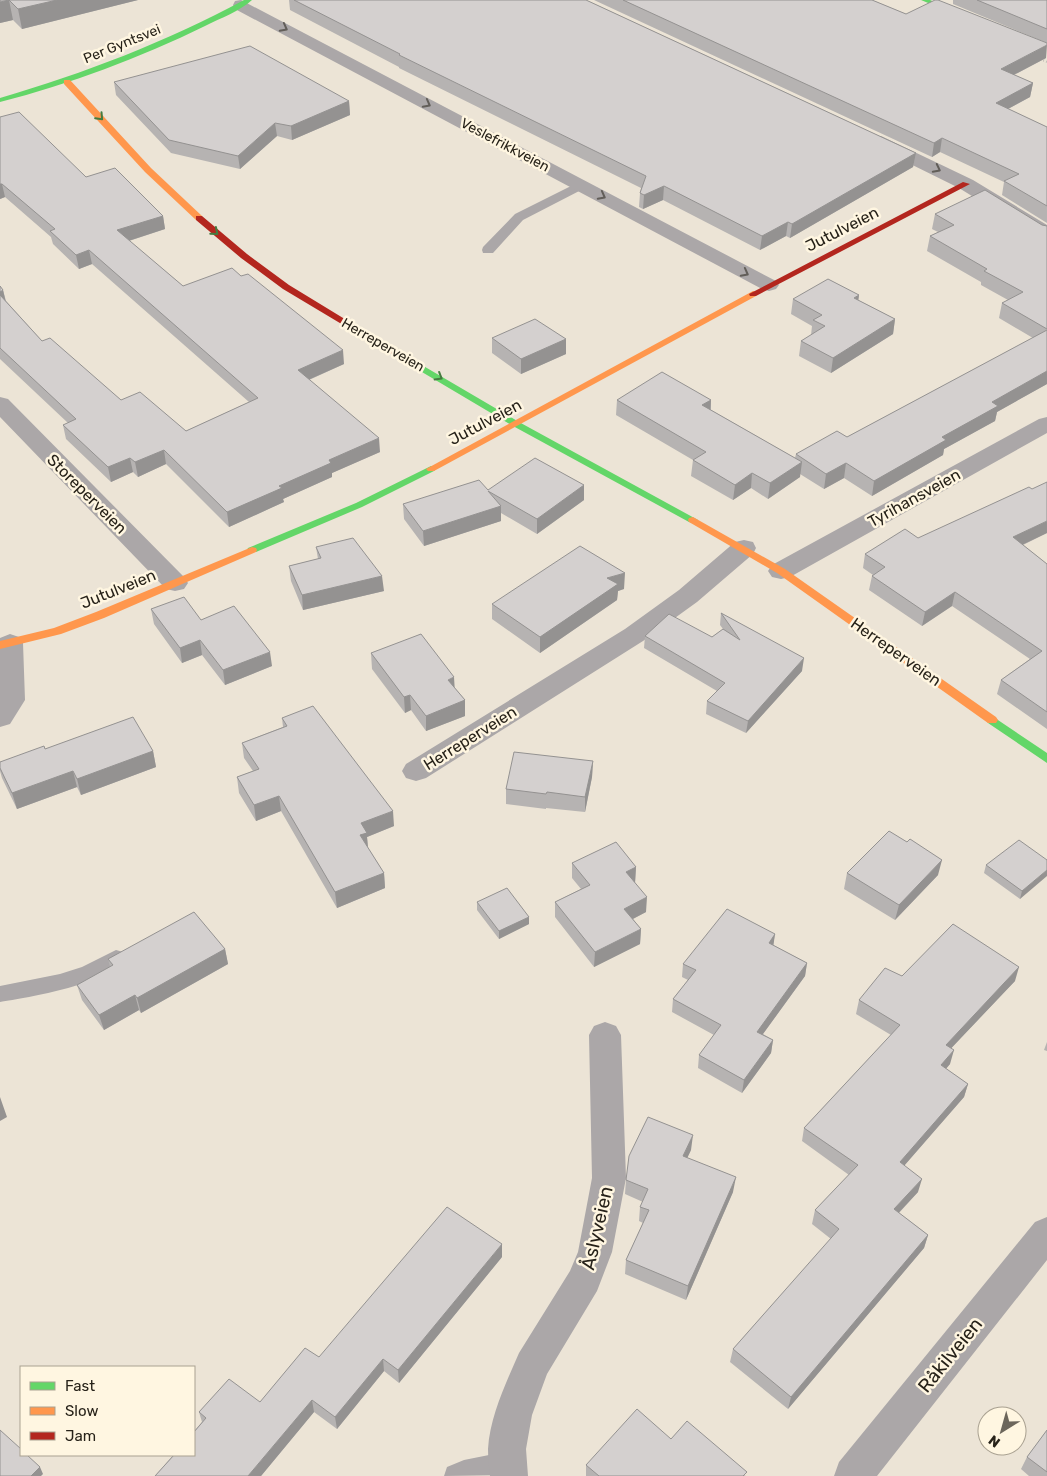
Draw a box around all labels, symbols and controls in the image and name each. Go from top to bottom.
street label: Per Gyntsvei [81,21,163,67]
one-way arrow [279,22,288,32]
one-way arrow [422,98,431,108]
one-way arrow [94,112,103,121]
street label: Veslefrikkveien [458,114,552,176]
one-way arrow [932,163,941,173]
one-way arrow [597,190,606,200]
street label: Jutulveien [802,202,882,256]
one-way arrow [209,226,218,234]
one-way arrow [740,267,749,277]
street label: Herreperveien [339,314,427,376]
one-way arrow [433,371,442,381]
street label: Jutulveien [445,395,525,449]
street label: Storeperveien [43,450,131,538]
street label: Tyrihansveien [864,465,964,531]
street label: Jutulveien [78,565,158,613]
street label: Herreperveien [847,614,945,690]
street label: Herreperveien [420,702,520,774]
street label: Åslyveien [576,1184,618,1272]
street label: Råkilveien [913,1313,987,1397]
legend [20,1366,195,1456]
text: Fast [65,1377,95,1395]
text: Slow [65,1402,98,1420]
north arrow [977,1406,1027,1456]
text: Jam [65,1427,96,1445]
text: N [985,1431,1004,1451]

